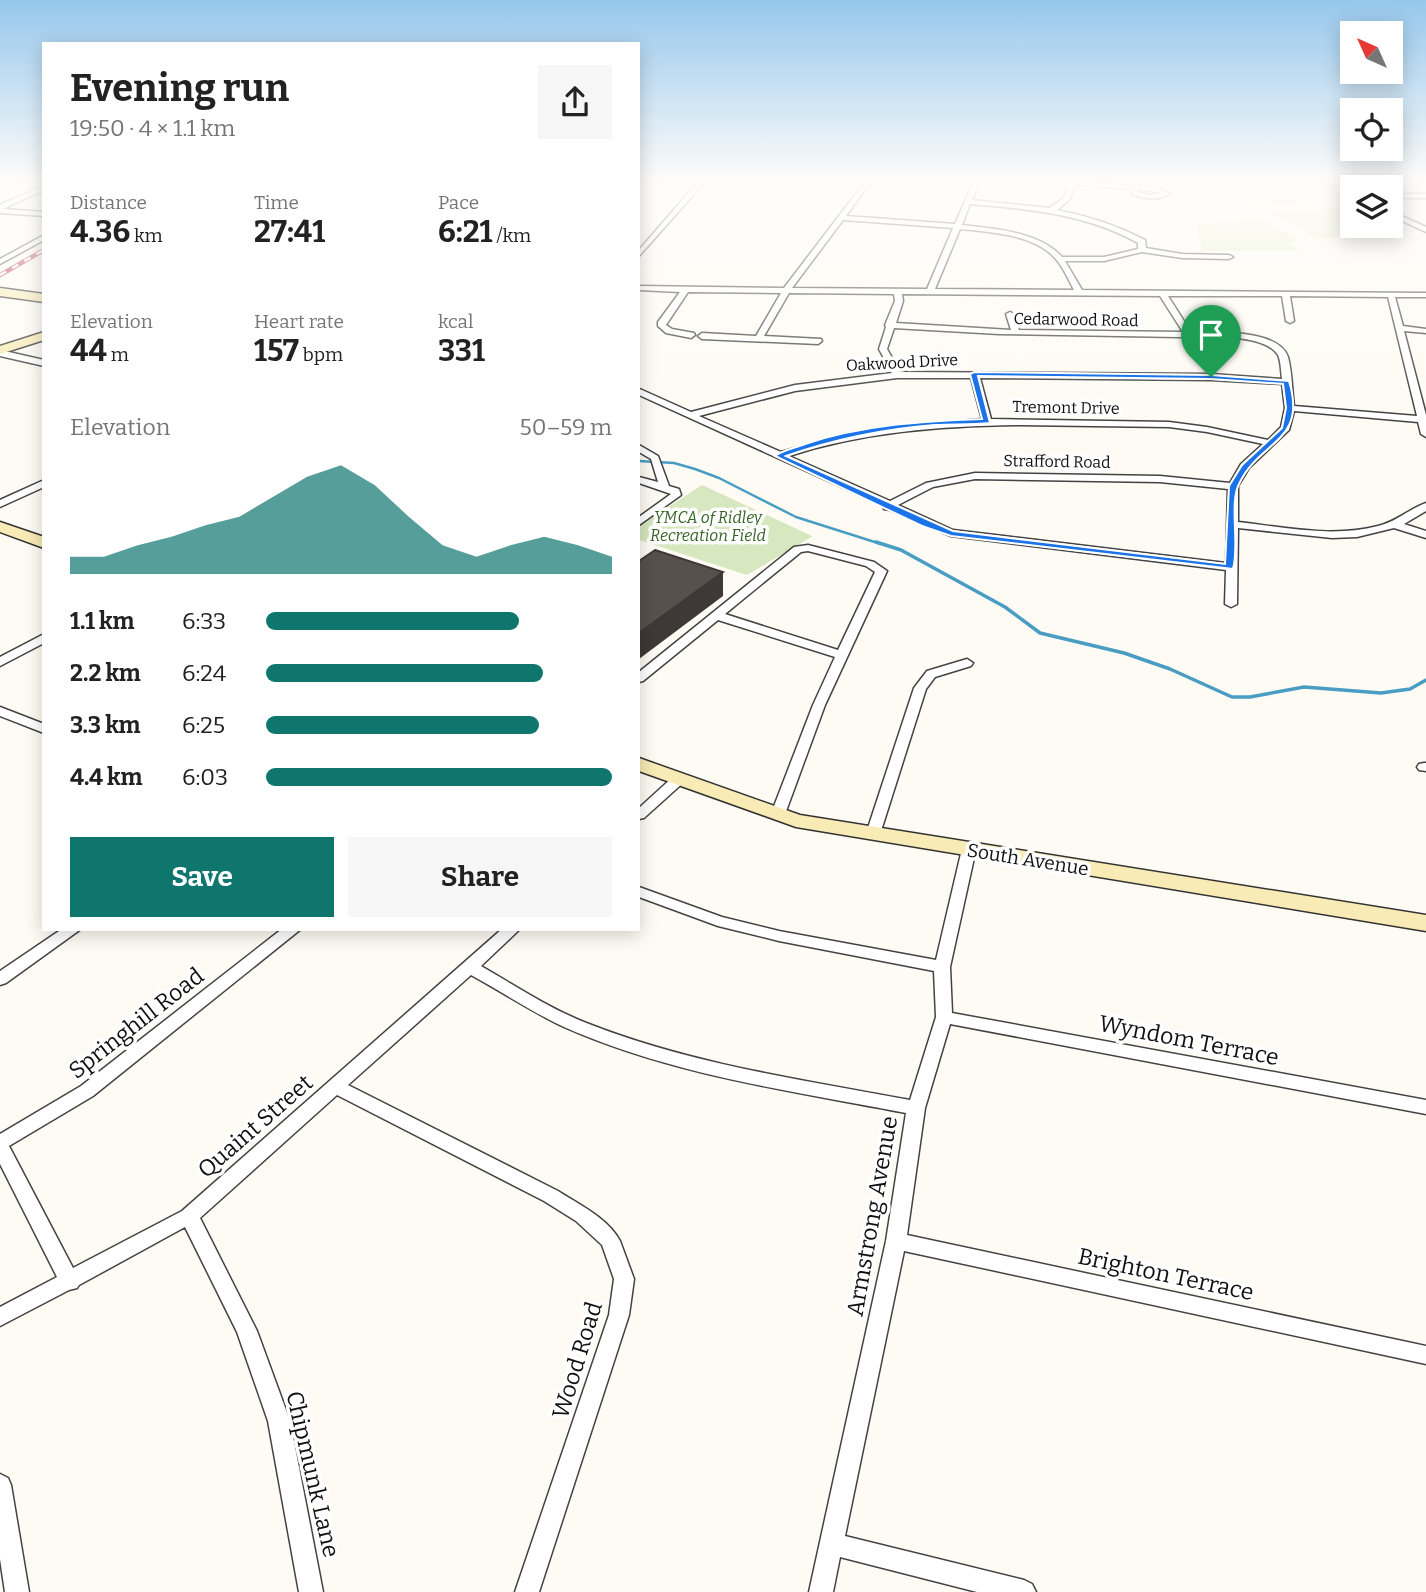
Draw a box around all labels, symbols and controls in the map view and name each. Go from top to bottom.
north arrow [1340,21,1404,84]
map controls [1340,21,1403,238]
text: Evening run [70,65,289,111]
button: share [538,65,612,139]
button: locate [1340,98,1403,161]
text: 19:50 · 4 × 1.1 km [70,114,235,142]
button: layers [1340,175,1403,238]
text: Distance [70,191,147,214]
text: Time [254,191,299,214]
text: Pace [438,191,479,214]
text: 4.36 [70,214,130,250]
text: 27:41 [254,214,325,250]
text: 6:21 [438,214,493,250]
text: km [130,224,163,247]
text: /km [493,224,531,247]
pin [1181,305,1241,377]
street label: Cedarwood Road [1013,309,1139,330]
text: Elevation [70,310,153,333]
text: Heart rate [254,310,344,333]
text: kcal [438,310,473,333]
icon: arrive [1192,316,1230,354]
text: 44 [70,333,107,369]
text: 157 [254,333,299,369]
text: 331 [438,333,485,369]
text: m [107,343,129,366]
text: bpm [299,343,343,366]
street label: Oakwood Drive [846,350,959,375]
street label: Tremont Drive [1012,397,1120,418]
text: Elevation [70,413,170,441]
text: 50–59 m [519,413,612,441]
street label: Strafford Road [1003,451,1111,472]
park label: YMCA of Ridley Recreation Field [650,508,766,545]
text: 1.1 km [70,607,134,635]
text: 6:33 [182,607,226,635]
text: 2.2 km [70,659,141,687]
text: 6:24 [182,659,226,687]
text: 3.3 km [70,711,140,739]
text: 6:25 [182,711,225,739]
text: 4.4 km [70,763,142,791]
text: 6:03 [182,763,228,791]
button: Save [70,837,334,917]
button: Share [348,837,612,917]
street label: South Avenue [965,839,1090,880]
street label: Springhill Road [63,961,209,1084]
street label: Wyndom Terrace [1097,1009,1281,1071]
street label: Quaint Street [192,1068,318,1184]
street label: Armstrong Avenue [841,1114,903,1318]
street label: Brighton Terrace [1076,1242,1256,1306]
street label: Wood Road [546,1298,608,1422]
street label: Chipmunk Lane [280,1388,346,1560]

